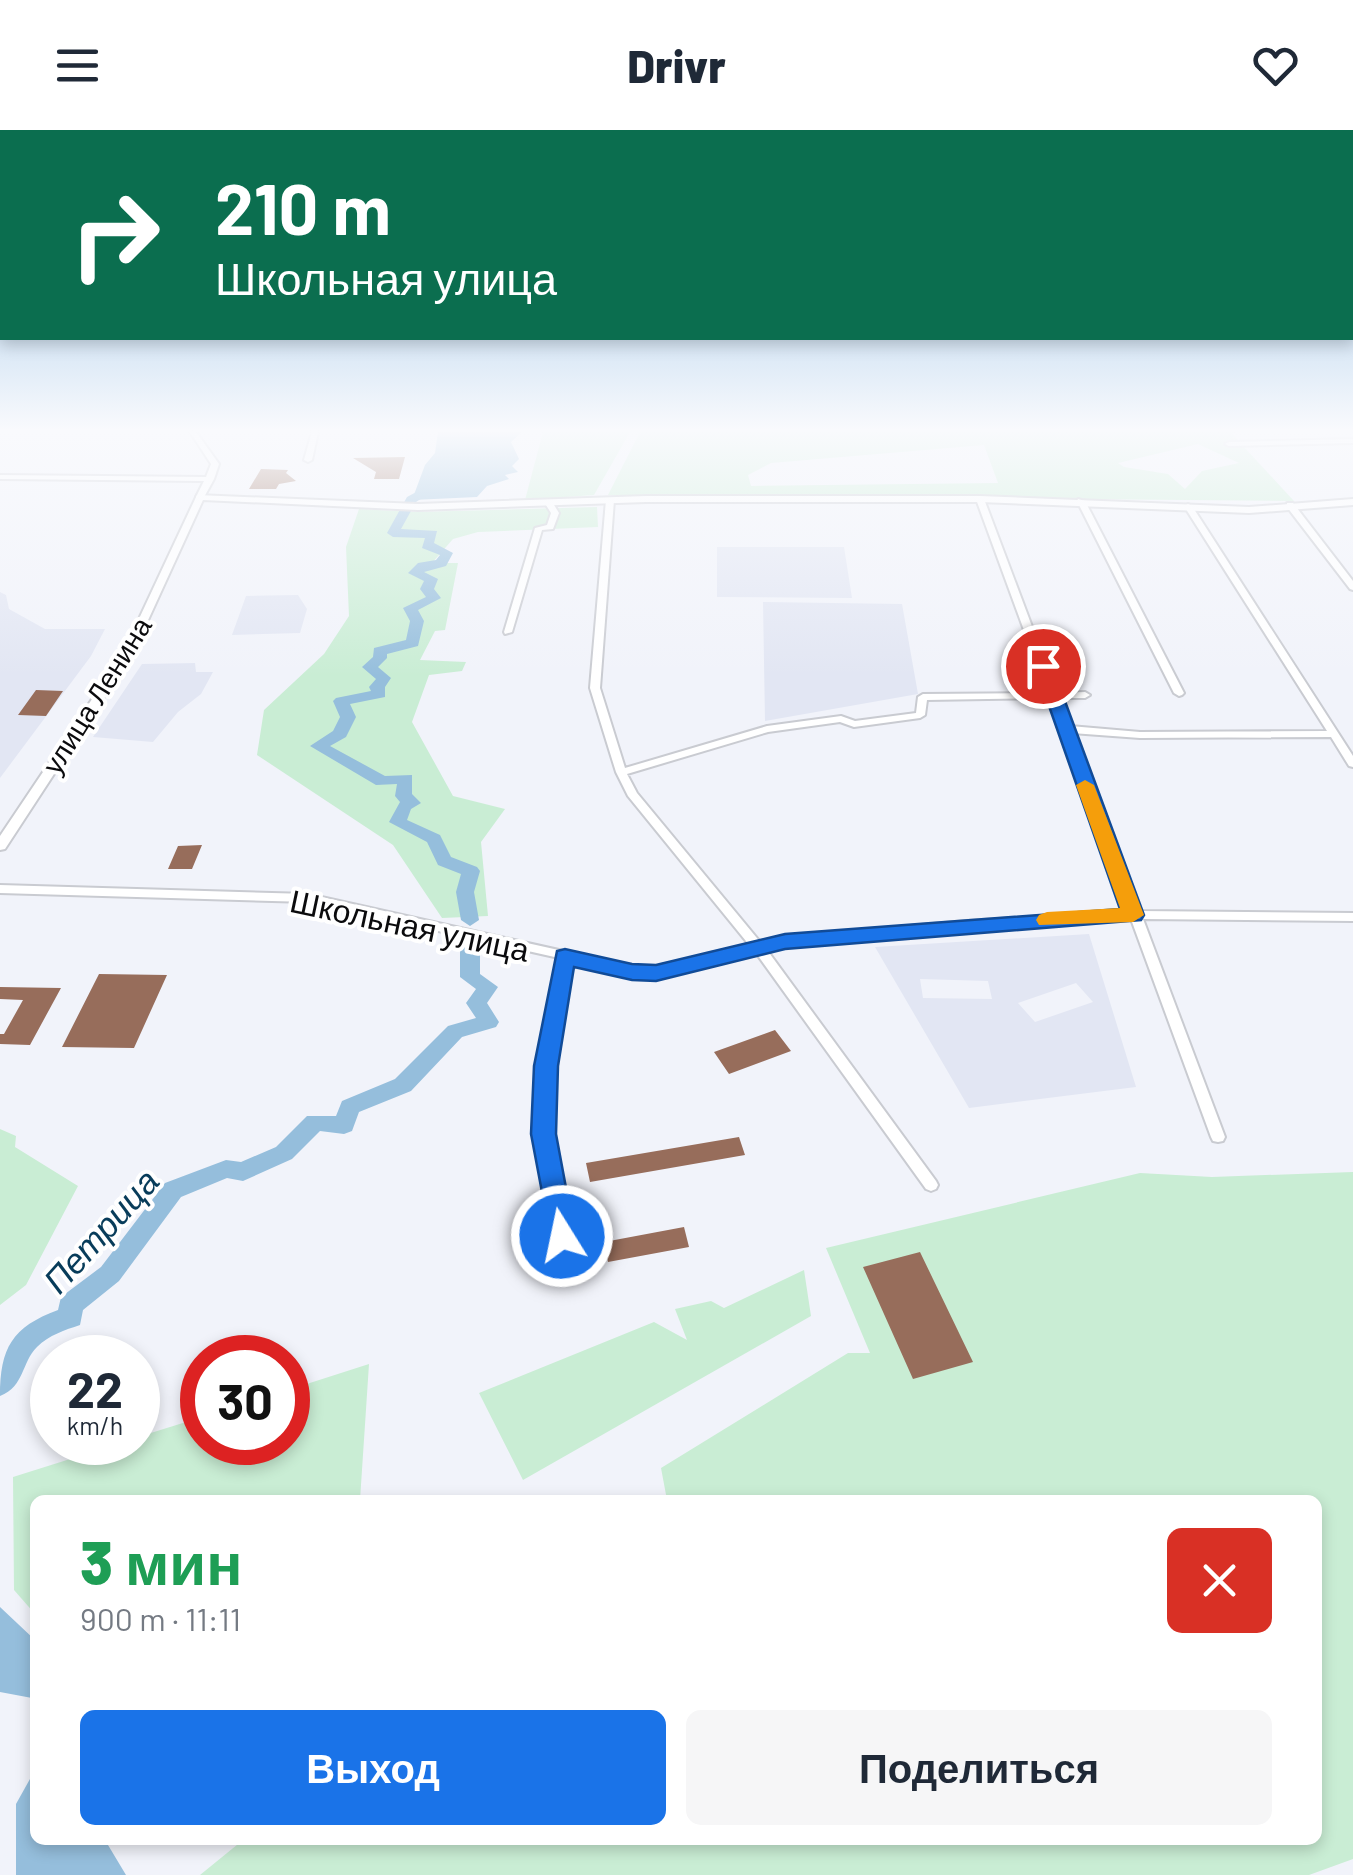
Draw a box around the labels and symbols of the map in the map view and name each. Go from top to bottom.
street label: улица Ленина [34,610,158,780]
pin [1001,624,1086,709]
street label: Школьная улица [287,880,533,969]
water label: Петрица [34,1159,166,1301]
position arrow [510,1184,614,1288]
speed limit sign: 30 [180,1335,310,1465]

